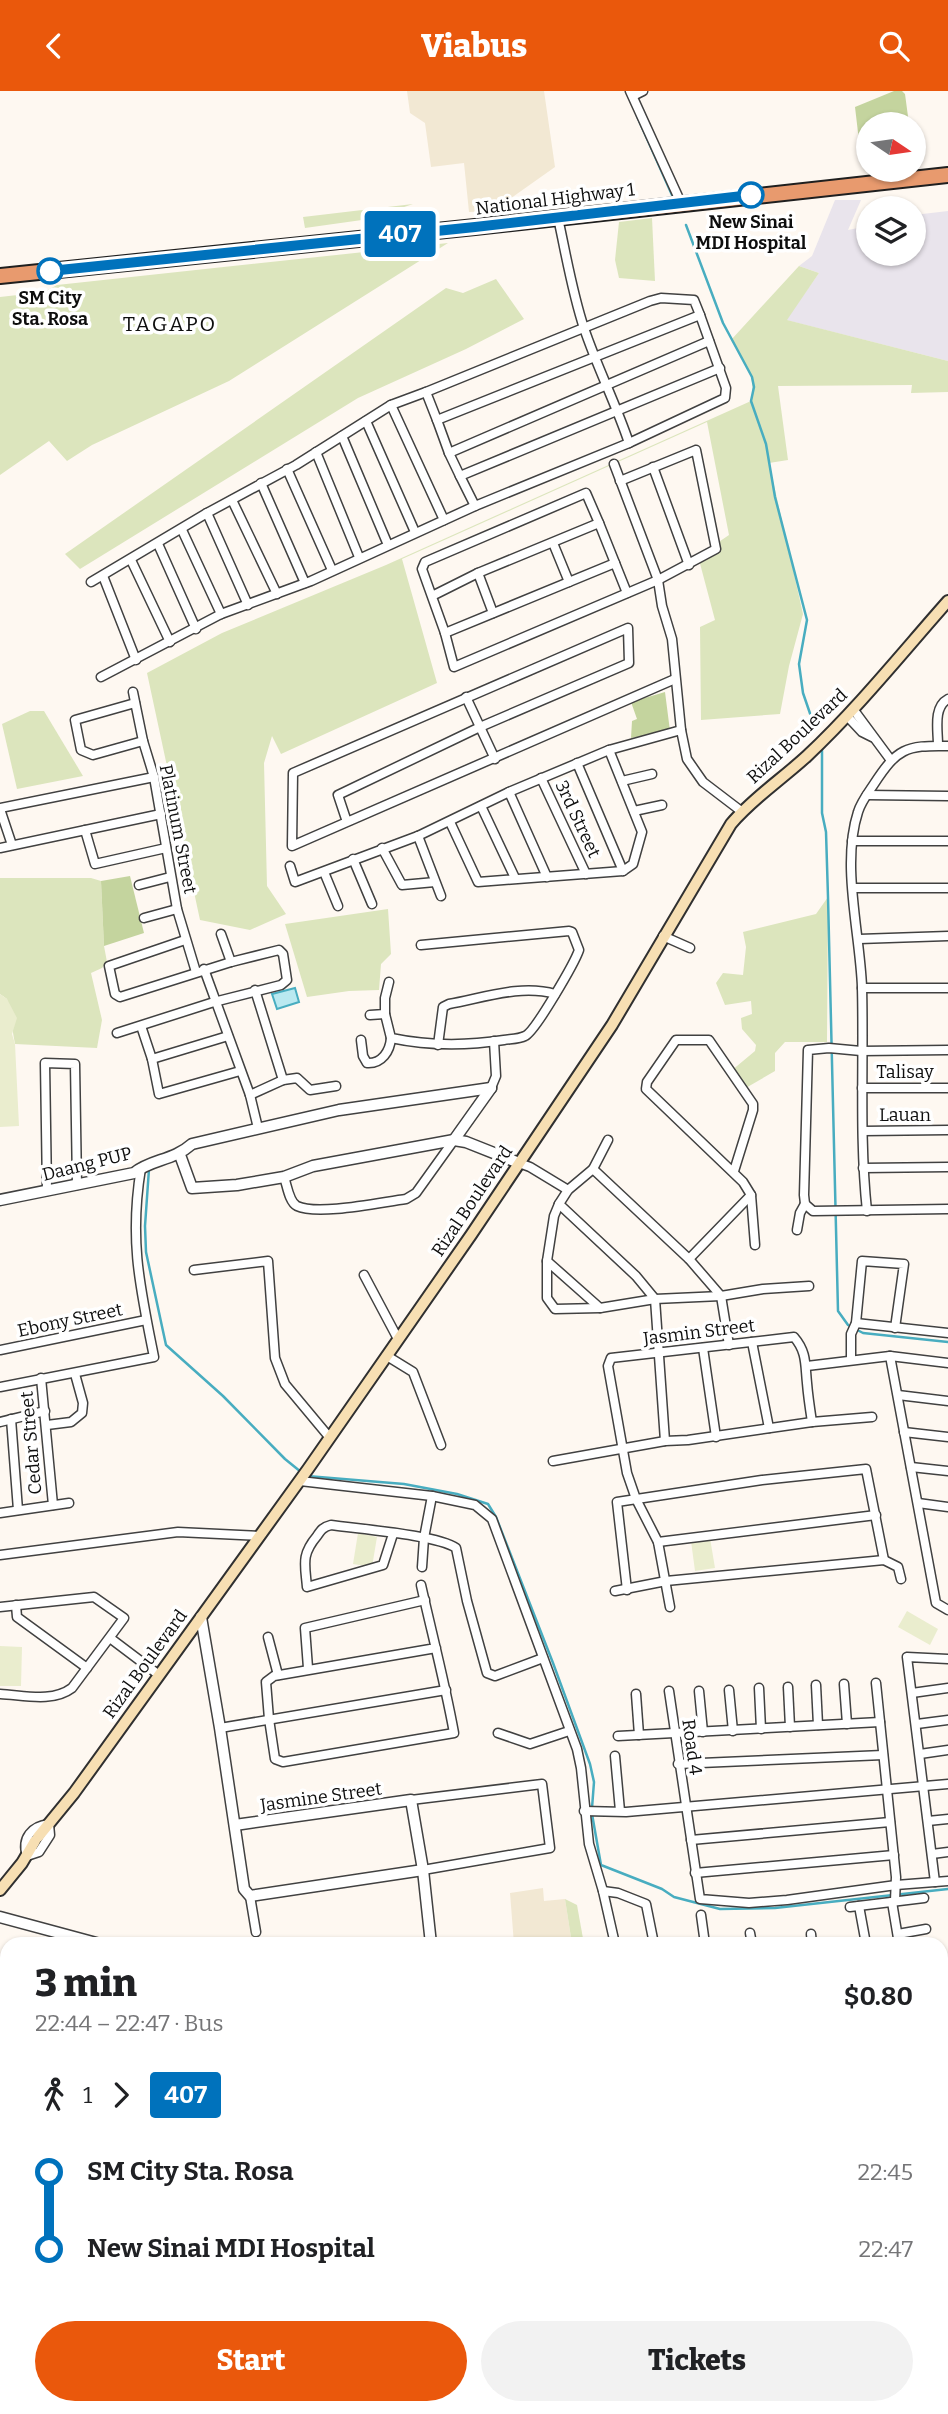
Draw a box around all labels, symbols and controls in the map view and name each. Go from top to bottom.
icon: back [35,27,73,65]
text: Viabus [421,27,527,65]
icon: search [875,27,913,65]
north arrow [856,112,926,182]
map controls [856,112,926,266]
street label: National Highway 1 [474,178,636,220]
marker: New Sinai MDI Hospital [738,182,764,208]
button: layers [856,196,926,266]
line badge: 407 [360,211,440,257]
place label: New Sinai MDI Hospital [696,211,807,254]
text: 407 [379,220,421,248]
marker: SM City Sta. Rosa [37,258,63,284]
place label: SM City Sta. Rosa [12,287,88,330]
district label: TAGAPO [123,311,217,337]
street label: Rizal Boulevard [742,684,852,788]
street label: Platinum Street [155,762,201,896]
street label: 3rd Street [551,777,606,861]
street label: Talisay [876,1061,934,1083]
street label: Lauan [879,1104,932,1126]
street label: Rizal Boulevard [427,1141,517,1261]
street label: Daang PUP [40,1142,134,1186]
street label: Ebony Street [16,1298,125,1342]
street label: Jasmin Street [641,1314,757,1350]
street label: Cedar Street [15,1390,46,1496]
street label: Rizal Boulevard [98,1605,192,1723]
street label: Road 4 [677,1718,707,1777]
street label: Jasmine Street [258,1778,384,1817]
text: 3 min [35,1960,137,2006]
text: $0.80 [844,1981,913,2012]
text: 22:44 – 22:47 · Bus [35,2009,224,2037]
icon: walk [35,2076,73,2114]
icon: forward [102,2076,140,2114]
text: 1 [83,2081,92,2109]
text: 407 [164,2081,207,2109]
text: SM City Sta. Rosa [87,2156,294,2187]
text: 22:45 [857,2158,913,2186]
text: New Sinai MDI Hospital [87,2233,375,2264]
text: 22:47 [858,2235,913,2263]
button: Start [35,2321,467,2401]
button: Tickets [481,2321,913,2401]

